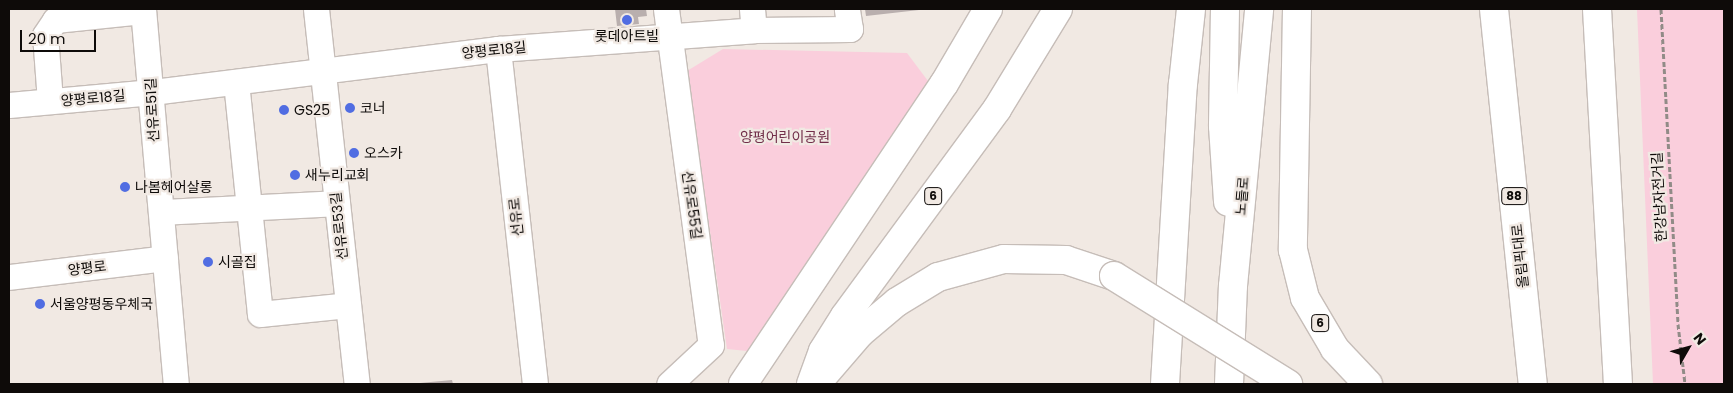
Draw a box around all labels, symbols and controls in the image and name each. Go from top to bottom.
marker: 롯데아트빌 [621,14,633,26]
scale bar [22,20,99,52]
text: 20 m [28,28,66,49]
place label: 롯데아트빌 [595,28,659,44]
street label: 양평로18길 [461,38,527,62]
street label: 선유로51길 [142,77,162,143]
street label: 양평로18길 [60,87,126,109]
place label: 코너 [360,100,386,116]
place label: GS25 [294,102,330,118]
marker: 코너 [344,102,356,114]
marker: GS25 [278,104,290,116]
park label: 양평어린이공원 [740,129,830,145]
place label: 오스카 [364,145,403,161]
marker: 오스카 [348,147,360,159]
street label: 한강남자전거길 [1648,152,1670,242]
place label: 새누리교회 [305,167,369,183]
marker: 새누리교회 [289,169,301,181]
street label: 선유로55길 [679,170,705,240]
street label: 노들로 [1232,176,1252,216]
place label: 나봄헤어살롱 [135,179,212,195]
marker: 나봄헤어살롱 [119,181,131,193]
road number: 6 [923,187,943,206]
road number: 88 [1500,187,1528,206]
street label: 선유로53길 [327,191,351,261]
street label: 선유로 [506,197,526,237]
street label: 올림픽대로 [1508,223,1532,289]
place label: 시골집 [218,254,257,270]
marker: 시골집 [202,256,214,268]
street label: 양평로 [67,257,107,279]
place label: 서울양평동우체국 [50,296,153,312]
marker: 서울양평동우체국 [34,298,46,310]
road number: 6 [1310,314,1330,332]
north arrow [1663,323,1713,373]
text: N [1689,328,1711,349]

